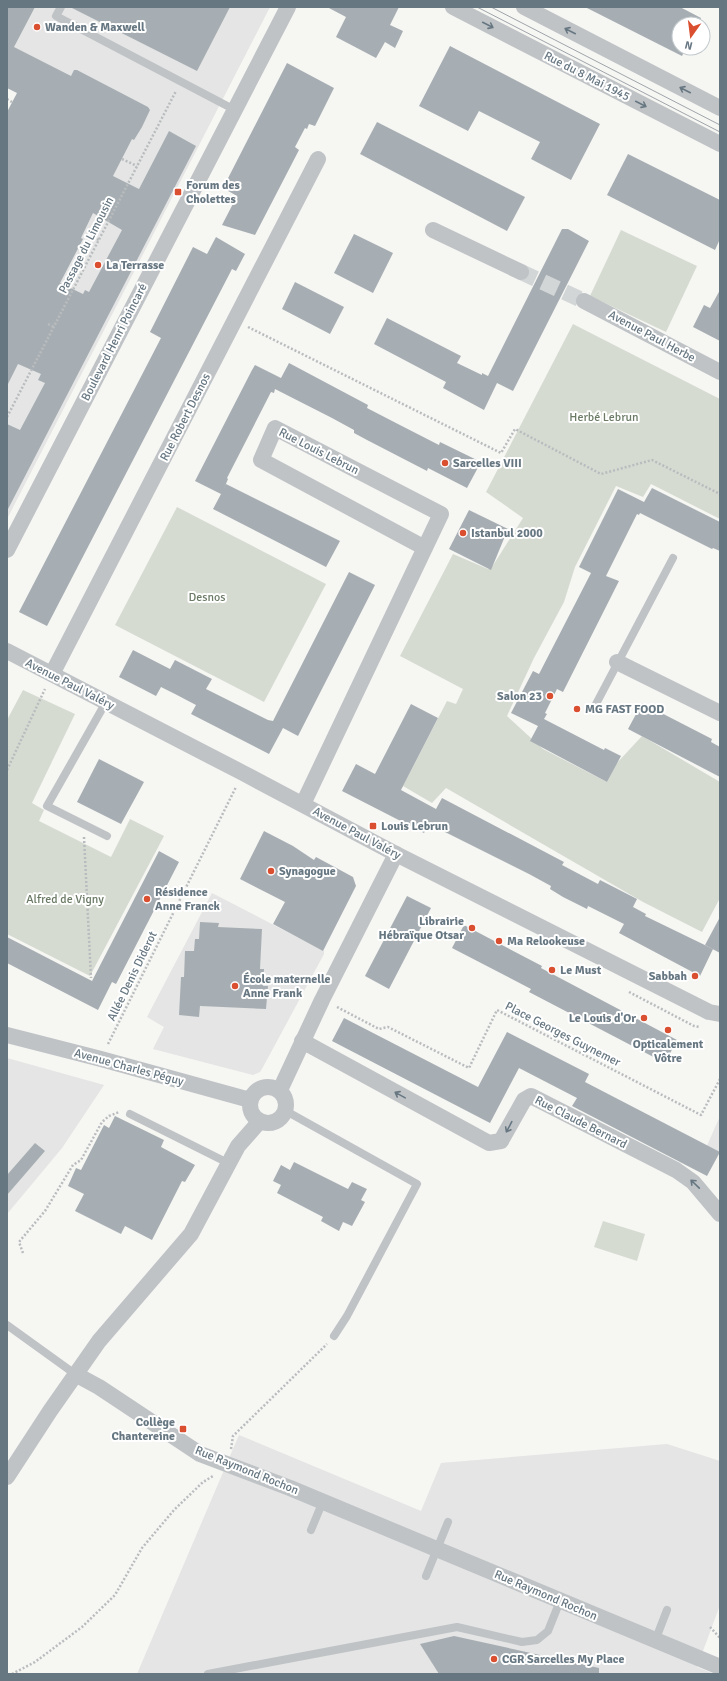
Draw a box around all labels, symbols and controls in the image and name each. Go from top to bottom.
north arrow [671,16,711,56]
place label: Wanden & Maxwell [45,20,145,35]
marker: Wanden & Maxwell [32,22,42,32]
one-way arrow [482,22,494,29]
one-way arrow [564,26,576,34]
text: N [683,38,694,52]
street label: Rue du 8 Mai 1945 [541,48,632,105]
one-way arrow [680,86,692,93]
one-way arrow [635,100,647,108]
place label: Forum des Cholettes [186,178,240,207]
marker: Forum des Cholettes [173,187,183,197]
street label: Passage du Limousin [56,194,117,296]
place label: La Terrasse [106,258,164,273]
marker: La Terrasse [93,260,103,270]
street label: Boulevard Henri Poincaré [78,281,151,403]
street label: Avenue Paul Herbe [606,307,698,366]
street label: Rue Robert Desnos [157,371,214,464]
park label: Herbé Lebrun [569,410,639,425]
street label: Rue Louis Lebrun [276,425,361,478]
place label: Sarcelles VIII [453,456,522,471]
marker: Sarcelles VIII [440,458,450,468]
place label: Istanbul 2000 [471,526,543,541]
marker: Istanbul 2000 [458,528,468,538]
park label: Desnos [188,590,226,605]
street label: Avenue Paul Valéry [23,656,117,713]
place label: Salon 23 [497,689,542,704]
marker: Salon 23 [545,691,555,701]
place label: MG FAST FOOD [585,702,664,717]
marker: MG FAST FOOD [572,704,582,714]
street label: Avenue Paul Valéry [310,804,404,863]
place label: Louis Lebrun [381,819,448,834]
marker: Louis Lebrun [368,821,378,831]
place label: Synagogue [279,864,336,879]
marker: Synagogue [266,866,276,876]
place label: Résidence Anne Franck [155,885,221,914]
park label: Alfred de Vigny [26,892,104,907]
marker: Résidence Anne Franck [142,894,152,904]
place label: Librairie Hébraïque Otsar [379,914,464,943]
marker: Librairie Hébraïque Otsar [467,923,477,933]
street label: Allée Denis Diderot [104,929,161,1024]
place label: Ma Relookeuse [507,934,585,949]
marker: Ma Relookeuse [494,936,504,946]
place label: Le Must [560,963,602,978]
marker: Le Must [547,965,557,975]
place label: Sabbah [649,969,687,984]
marker: Sabbah [690,971,700,981]
place label: École maternelle Anne Frank [243,972,331,1001]
marker: École maternelle Anne Frank [230,981,240,991]
street label: Place Georges Guynemer [503,999,624,1070]
place label: Le Louis d'Or [569,1011,636,1026]
marker: Le Louis d'Or [639,1013,649,1023]
marker: Opticalement Vôtre [663,1025,673,1035]
place label: Opticalement Vôtre [633,1037,704,1066]
street label: Avenue Charles Péguy [72,1046,186,1089]
one-way arrow [394,1091,406,1098]
street label: Rue Claude Bernard [532,1093,629,1152]
one-way arrow [505,1121,512,1133]
one-way arrow [690,1179,700,1189]
place label: Collège Chantereine [111,1415,175,1444]
marker: Collège Chantereine [178,1424,188,1434]
street label: Rue Raymond Rochon [193,1443,301,1498]
street label: Rue Raymond Rochon [492,1567,600,1624]
place label: CGR Sarcelles My Place [502,1652,624,1667]
marker: CGR Sarcelles My Place [489,1654,499,1664]

